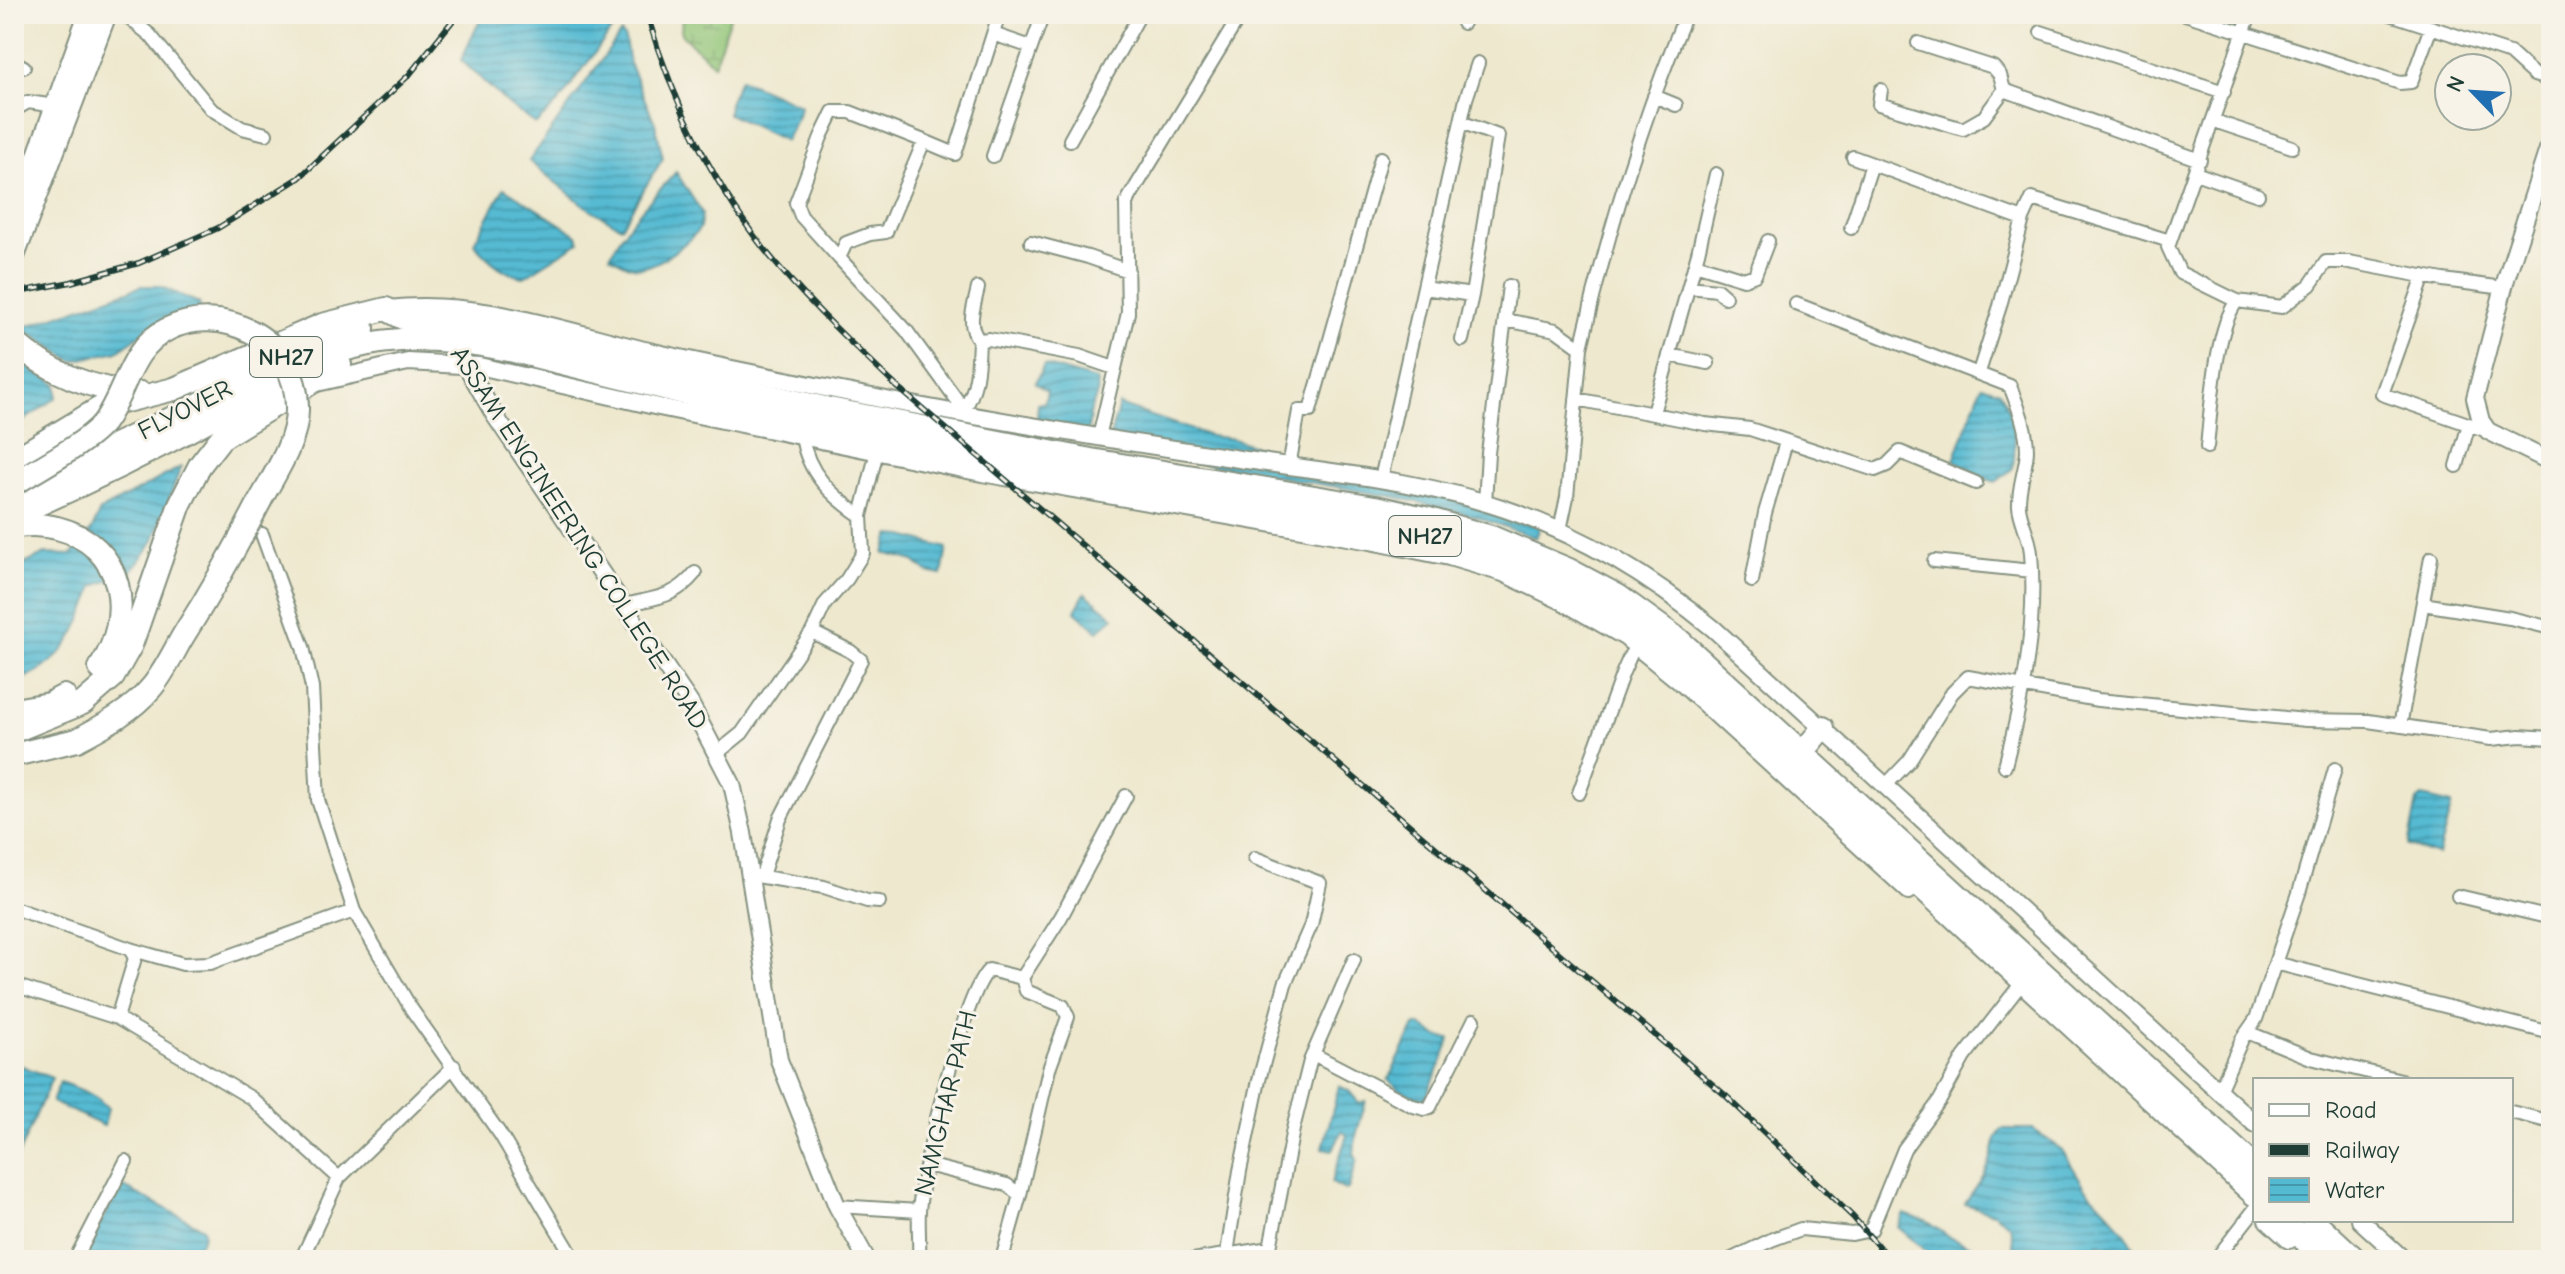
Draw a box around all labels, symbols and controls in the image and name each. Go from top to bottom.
north arrow [2433,52,2513,132]
text: N [2441,72,2471,96]
road number: NH27 [250,337,322,377]
street label: ASSAM ENGINEERING COLLEGE ROAD [444,341,714,735]
street label: FLYOVER [133,374,237,446]
road number: NH27 [1389,516,1461,556]
street label: NAMGHAR PATH [909,1007,983,1199]
legend [2253,1078,2513,1222]
text: Road [2325,1096,2377,1124]
text: Railway [2325,1136,2399,1164]
text: Water [2325,1176,2385,1204]

